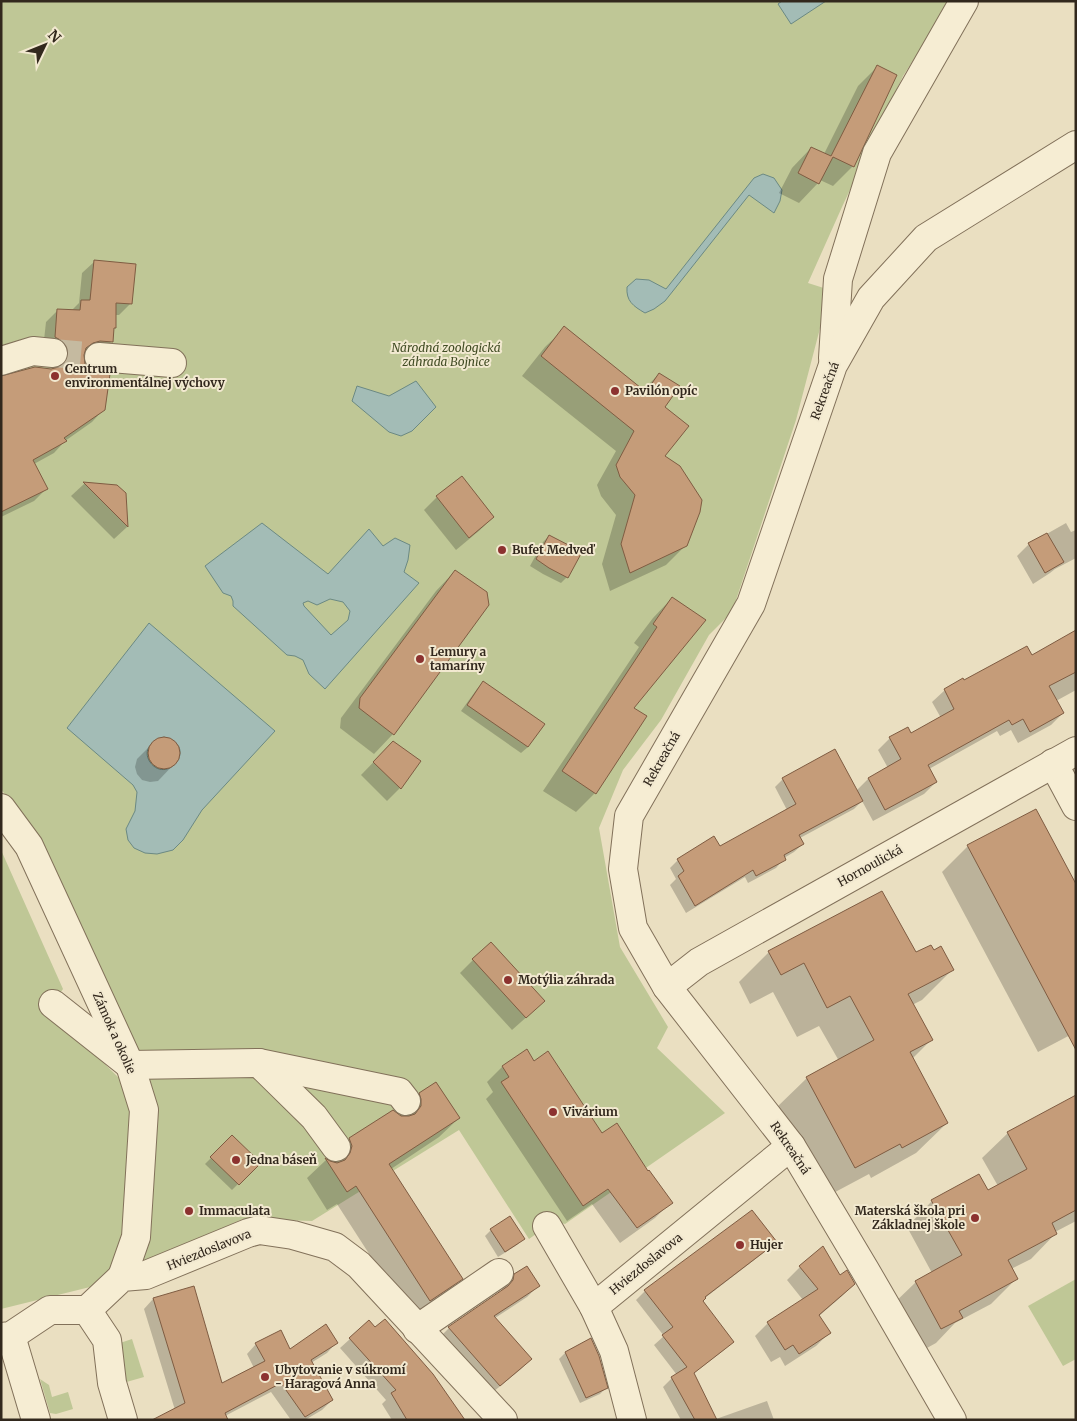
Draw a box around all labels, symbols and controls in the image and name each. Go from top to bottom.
north arrow [20,20,70,70]
text: N [44,26,65,46]
park label: Národná zoologická záhrada Bojnice [391,340,501,369]
street label: Rekreačná [807,359,842,422]
place label: Centrum environmentálnej výchovy [65,361,226,390]
marker: Centrum environmentálnej výchovy [49,370,61,382]
place label: Pavilón opíc [625,383,697,398]
marker: Pavilón opíc [609,385,621,397]
place label: Bufet Medveď [512,542,595,557]
marker: Bufet Medveď [496,544,508,556]
place label: Lemury a tamaríny [430,644,487,673]
marker: Lemury a tamaríny [414,653,426,665]
street label: Rekreačná [640,728,683,789]
street label: Hornoulická [835,841,905,890]
place label: Motýlia záhrada [518,972,615,987]
marker: Motýlia záhrada [502,974,514,986]
street label: Zámok a okolie [90,990,139,1076]
place label: Vivárium [562,1104,618,1119]
marker: Vivárium [547,1106,559,1118]
street label: Rekreačná [767,1118,814,1177]
place label: Jedna báseň [245,1152,317,1167]
marker: Jedna báseň [230,1154,242,1166]
place label: Immaculata [199,1203,271,1218]
place label: Materská škola pri Základnej škole [855,1203,965,1232]
marker: Immaculata [183,1205,195,1217]
marker: Materská škola pri Základnej škole [969,1212,981,1224]
street label: Hviezdoslavova [164,1226,254,1273]
street label: Hviezdoslavova [606,1229,686,1298]
place label: Hujer [750,1237,783,1252]
marker: Hujer [734,1239,746,1251]
place label: Ubytovanie v súkromí - Haragová Anna [275,1362,406,1391]
marker: Ubytovanie v súkromí - Haragová Anna [259,1371,271,1383]

